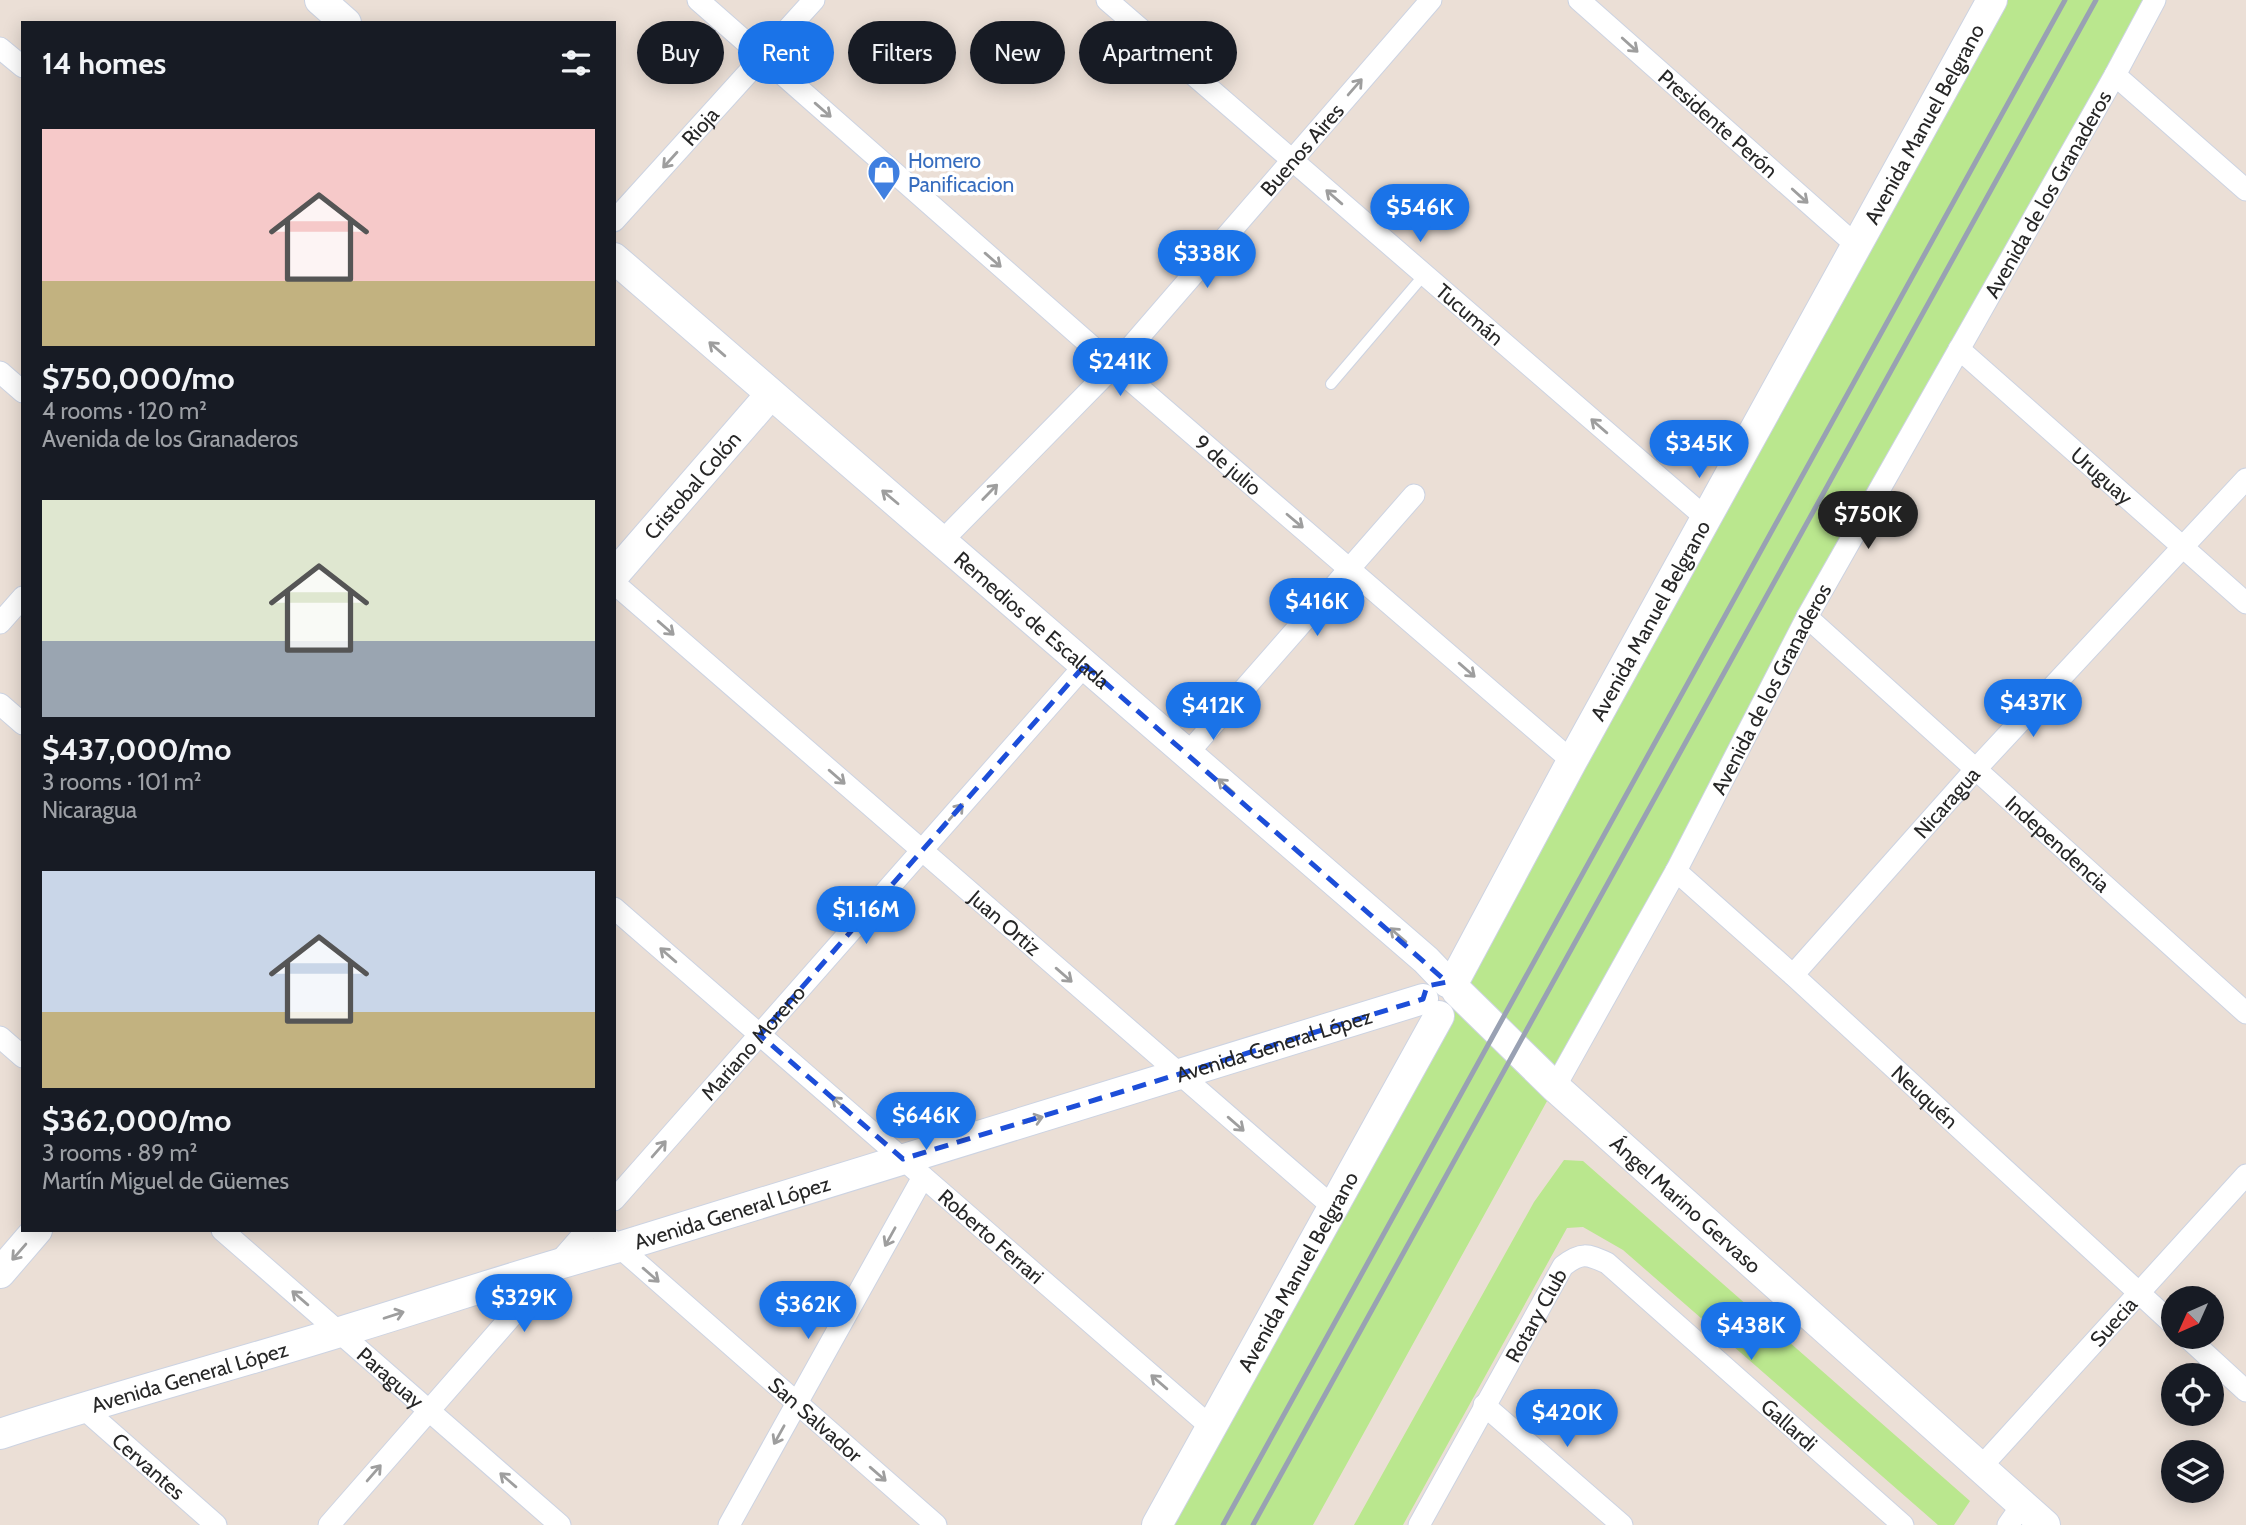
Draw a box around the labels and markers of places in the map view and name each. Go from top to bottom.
place label: Homero Panificacion [908,148,1014,197]
shop icon: Homero Panificacion [865,153,903,202]
pin: $546K [1371,184,1469,244]
pin: $338K [1158,230,1256,290]
pin: $241K [1071,338,1169,398]
pin: $345K [1650,420,1748,480]
pin: $750K [1819,491,1917,551]
pin: $416K [1268,578,1366,638]
pin: $437K [1984,680,2082,739]
pin: $412K [1164,682,1262,742]
pin: $1.16M [809,886,923,946]
pin: $646K [877,1092,975,1152]
pin: $329K [475,1274,573,1334]
pin: $362K [759,1282,857,1341]
pin: $438K [1702,1302,1800,1362]
pin: $420K [1518,1390,1616,1449]

